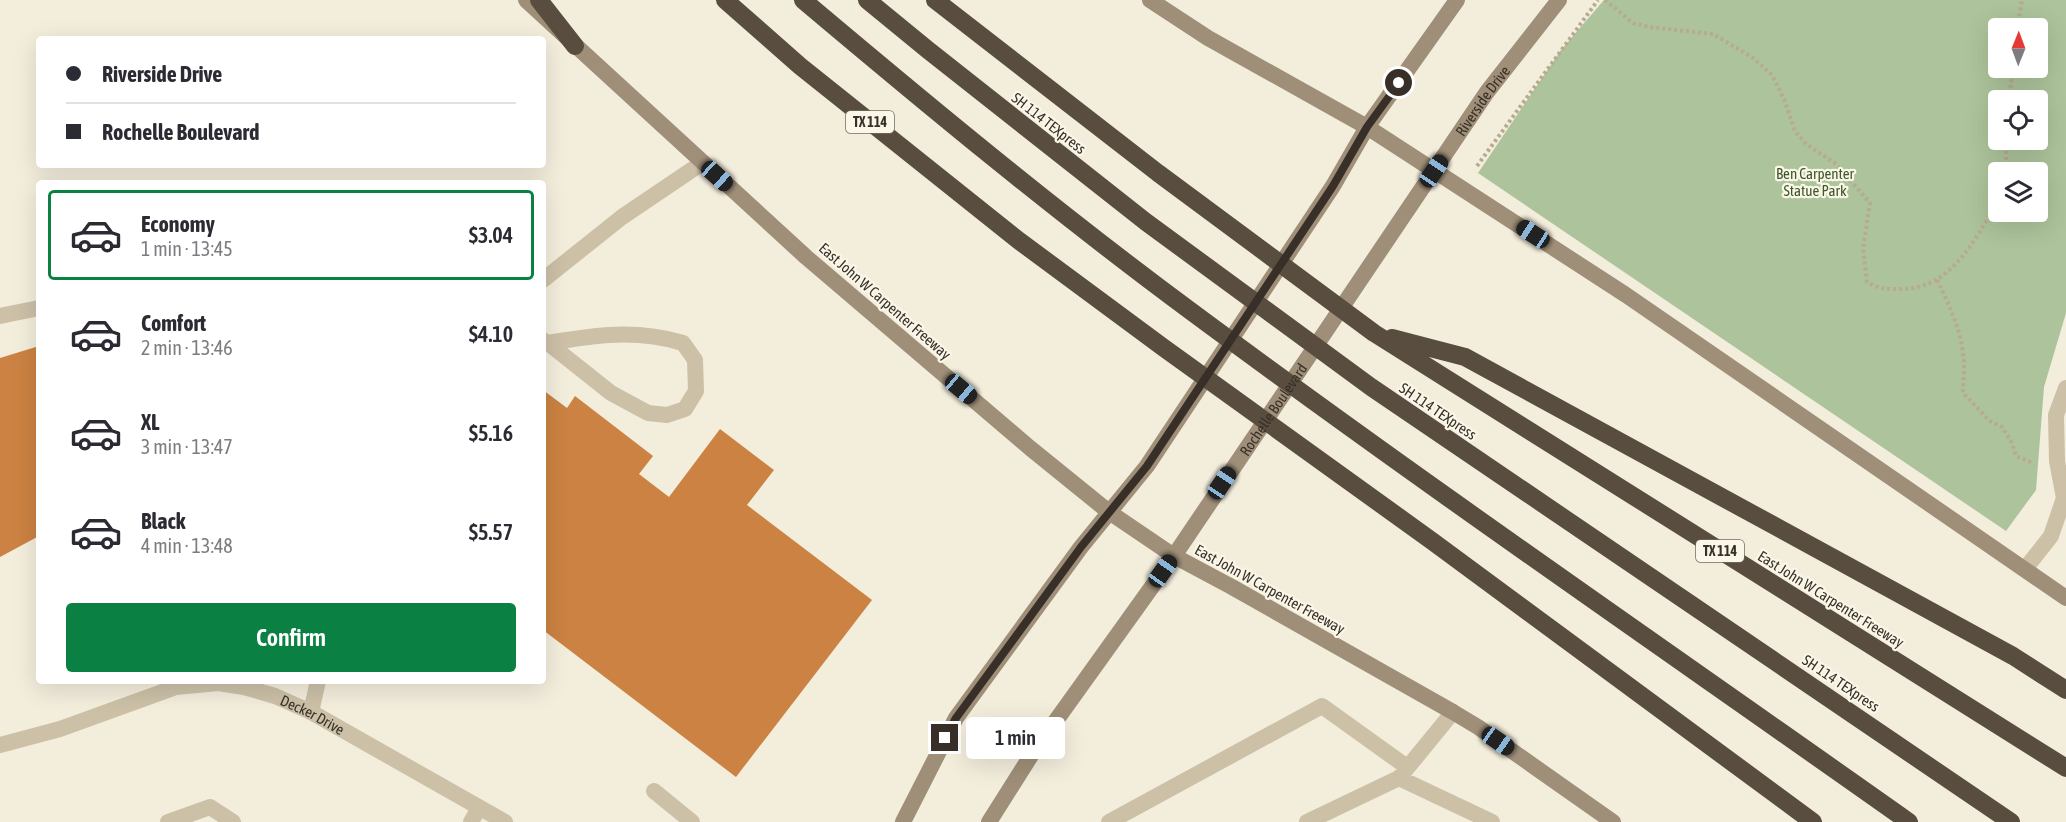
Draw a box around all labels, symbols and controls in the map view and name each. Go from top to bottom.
north arrow [1988,18,2048,78]
map controls [1988,18,2048,222]
text: Riverside Drive [102,61,222,87]
street label: Riverside Drive [1451,62,1513,139]
route start [1385,69,1412,96]
street label: SH 114 TEXpress [1009,89,1089,157]
button: locate [1988,90,2048,150]
road number: TX 114 [846,111,894,133]
text: Rochelle Boulevard [102,119,259,145]
car [1416,151,1452,191]
car [698,157,736,195]
button: layers [1988,162,2048,222]
park label: Ben Carpenter Statue Park [1776,165,1855,199]
icon: car [69,208,123,262]
text: Economy [141,211,215,237]
car [1513,217,1553,251]
text: $3.04 [469,222,513,248]
text: 1 min · 13:45 [141,237,233,260]
street label: East John W Carpenter Freeway [816,239,954,363]
icon: car [69,307,123,361]
text: Comfort [141,310,206,336]
text: $4.10 [469,321,513,347]
text: 2 min · 13:46 [141,336,233,359]
street label: Rochelle Boulevard [1236,360,1310,459]
car [941,371,981,407]
street label: SH 114 TEXpress [1396,379,1480,443]
icon: car [69,406,123,460]
text: XL [141,409,159,435]
text: $5.16 [469,420,513,446]
text: 3 min · 13:47 [141,435,233,458]
car [1204,463,1240,503]
icon: car [69,505,123,559]
text: Black [141,508,185,534]
text: $5.57 [469,519,513,545]
text: 4 min · 13:48 [141,534,233,557]
road number: TX 114 [1696,540,1744,562]
street label: East John W Carpenter Freeway [1192,541,1348,637]
street label: East John W Carpenter Freeway [1755,547,1907,651]
car [1145,551,1181,591]
button: Confirm [66,603,516,672]
street label: SH 114 TEXpress [1799,651,1883,715]
street label: Decker Drive [278,691,348,738]
callout: 1 min [966,717,1065,759]
car [1478,723,1518,759]
route end [931,724,958,751]
text: 1 min [995,726,1036,749]

